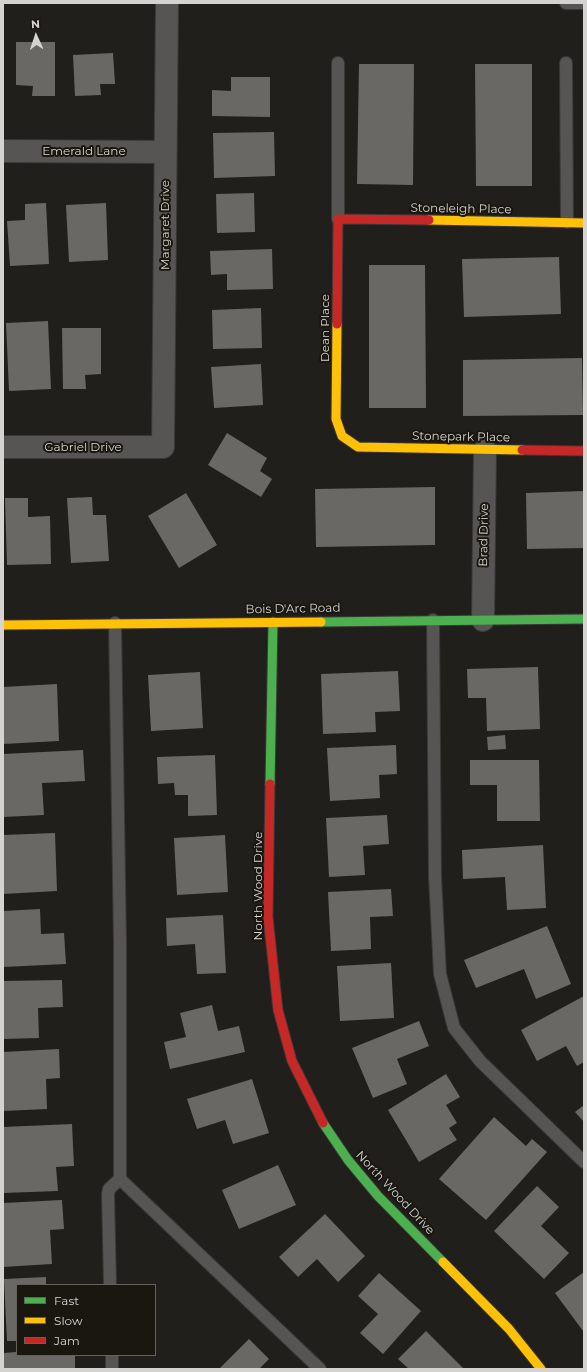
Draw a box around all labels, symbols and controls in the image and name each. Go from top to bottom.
north arrow [16,16,56,56]
text: N [31,17,40,31]
street label: Emerald Lane [42,144,126,158]
street label: Margaret Drive [158,180,172,270]
street label: Stoneleigh Place [410,201,512,217]
street label: Dean Place [318,294,332,362]
street label: Stonepark Place [412,429,510,445]
street label: Gabriel Drive [44,440,122,454]
street label: Brad Drive [476,503,492,567]
street label: Bois D'Arc Road [245,601,341,617]
street label: North Wood Drive [251,832,265,940]
street label: North Wood Drive [353,1148,437,1238]
legend [16,1284,156,1356]
text: Fast [54,1293,79,1308]
text: Slow [54,1313,83,1328]
text: Jam [54,1333,80,1348]

